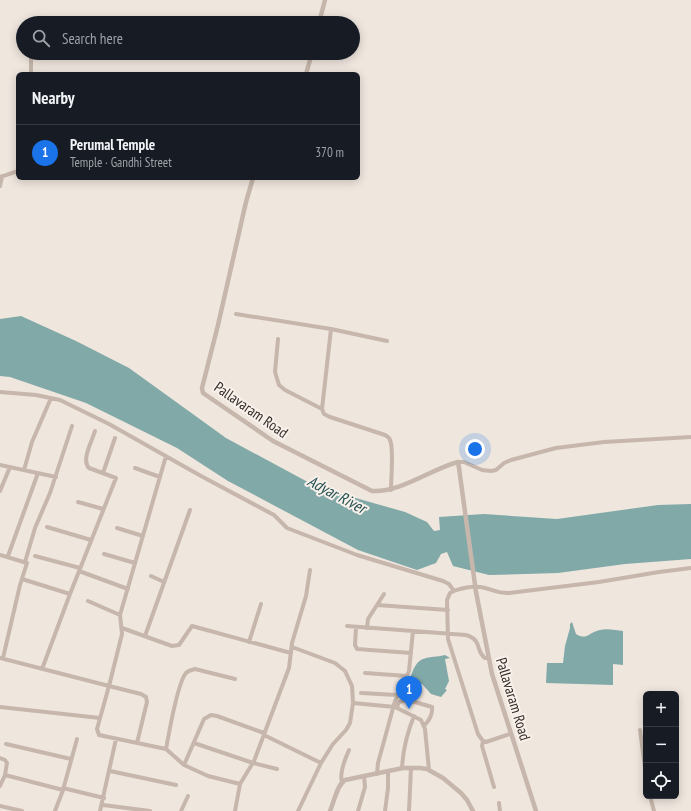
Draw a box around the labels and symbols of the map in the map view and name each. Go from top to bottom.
street label: Pallavaram Road [211,377,292,442]
your location [465,439,485,459]
water label: Adyar River [304,470,372,519]
street label: Pallavaram Road [492,655,535,743]
pin: 1 [396,676,422,709]

